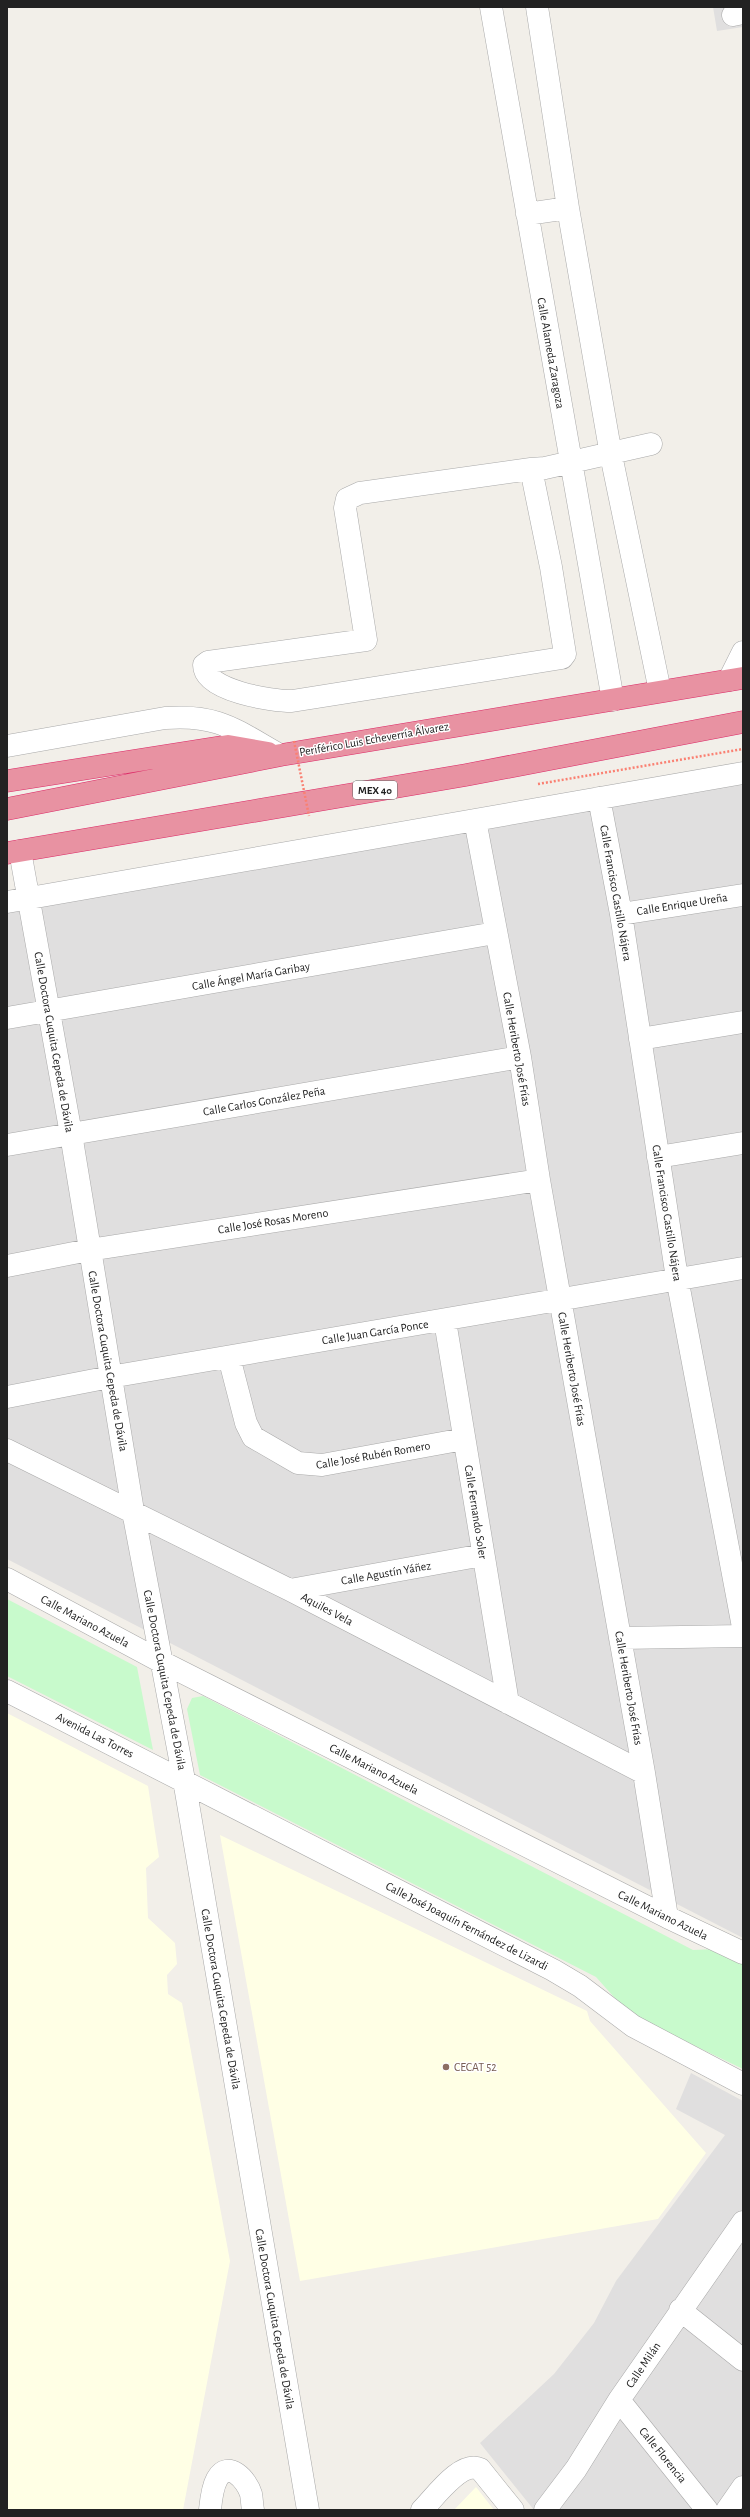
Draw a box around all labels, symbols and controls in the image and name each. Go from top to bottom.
street label: Calle Alameda Zaragoza [535,297,567,410]
street label: Periférico Luis Echeverría Álvarez [298,719,450,758]
road number: MEX 40 [353,781,397,799]
street label: Calle Francisco Castillo Nájera [597,824,634,963]
street label: Calle Enrique Ureña [636,891,729,917]
street label: Calle Doctora Cuquita Cepeda de Dávila [32,951,76,1134]
street label: Calle Ángel María Garibay [191,959,311,993]
street label: Calle Heriberto José Frías [501,991,533,1107]
street label: Calle Carlos González Peña [202,1084,326,1118]
street label: Calle Francisco Castillo Nájera [649,1144,684,1283]
street label: Calle José Rosas Moreno [217,1206,329,1236]
street label: Calle Doctora Cuquita Cepeda de Dávila [86,1270,130,1453]
street label: Calle Heriberto José Frías [556,1311,588,1427]
street label: Calle Juan García Ponce [321,1318,429,1346]
street label: Calle José Rubén Romero [315,1439,431,1471]
street label: Calle Fernando Soler [463,1464,489,1560]
street label: Calle Agustín Yáñez [340,1559,432,1587]
street label: Calle Doctora Cuquita Cepeda de Dávila [142,1589,188,1771]
street label: Aquiles Vela [299,1590,355,1628]
street label: Calle Mariano Azuela [39,1593,132,1650]
street label: Calle Heriberto José Frías [613,1630,645,1746]
street label: Avenida Las Torres [54,1710,136,1760]
street label: Calle Mariano Azuela [327,1741,421,1797]
street label: Calle José Joaquín Fernández de Lizardi [384,1880,550,1972]
street label: Calle Mariano Azuela [616,1888,710,1942]
street label: Calle Doctora Cuquita Cepeda de Dávila [199,1908,243,2091]
place label: CECAT 52 [454,2061,497,2073]
marker: CECAT 52 [441,2062,451,2072]
street label: Calle Doctora Cuquita Cepeda de Dávila [253,2228,297,2411]
street label: Calle Milán [623,2340,663,2390]
street label: Calle Florencia [637,2425,689,2485]

